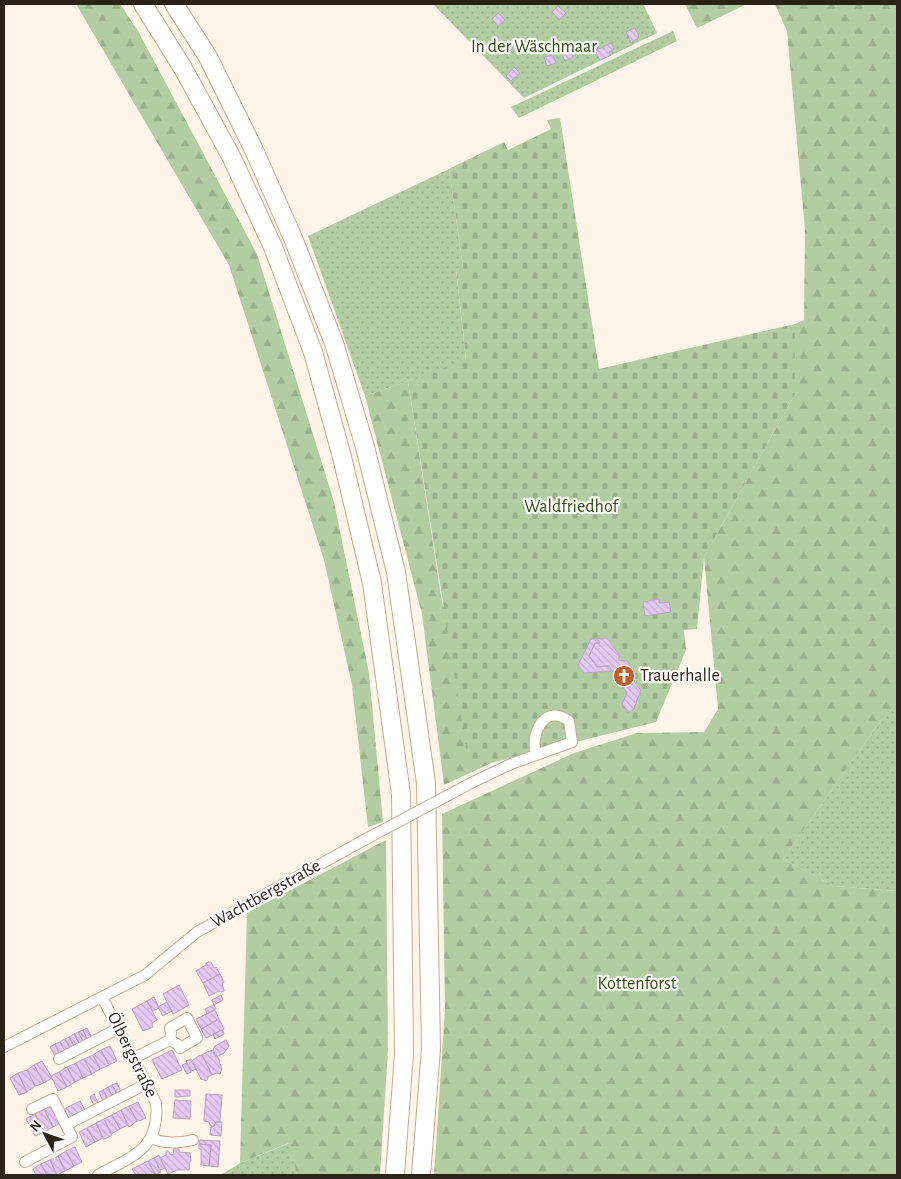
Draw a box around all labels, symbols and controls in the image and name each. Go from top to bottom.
park label: In der Wäschmaar [471,38,597,56]
park label: Waldfriedhof [524,498,619,516]
church icon: Trauerhalle [612,664,636,688]
place label: Trauerhalle [640,667,720,685]
street label: Wachtbergstraße [208,857,324,931]
park label: Kottenforst [598,975,677,993]
street label: Ölbergstraße [104,1009,162,1101]
north arrow [20,1109,70,1159]
text: N [27,1118,44,1134]

